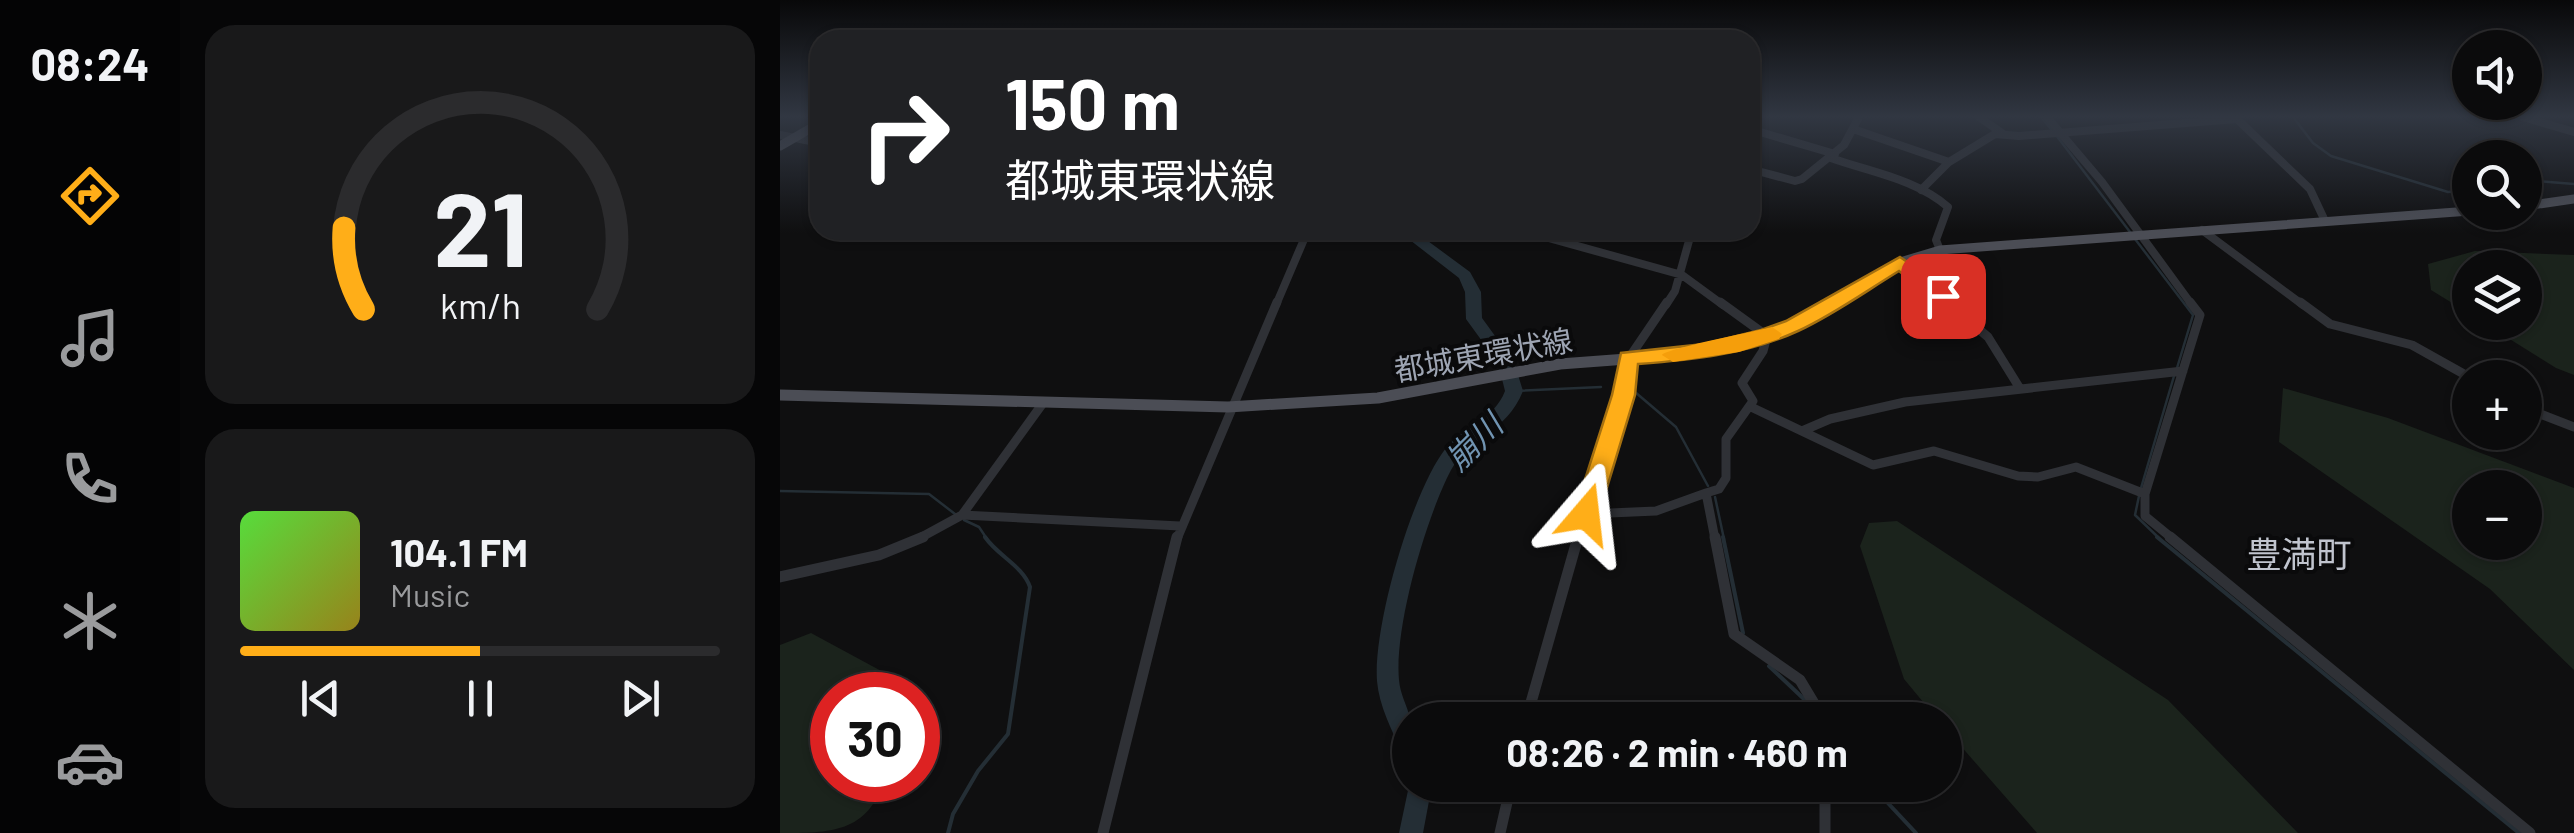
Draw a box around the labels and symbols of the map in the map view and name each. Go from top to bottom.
pin [1901,254,1986,339]
street label: 都城東環状線 [1391,321,1575,387]
water label: 崩川 [1437,403,1511,477]
position arrow [1534,462,1638,566]
district label: 豊満町 [2246,532,2352,574]
speed limit sign: 30 [810,672,940,802]

